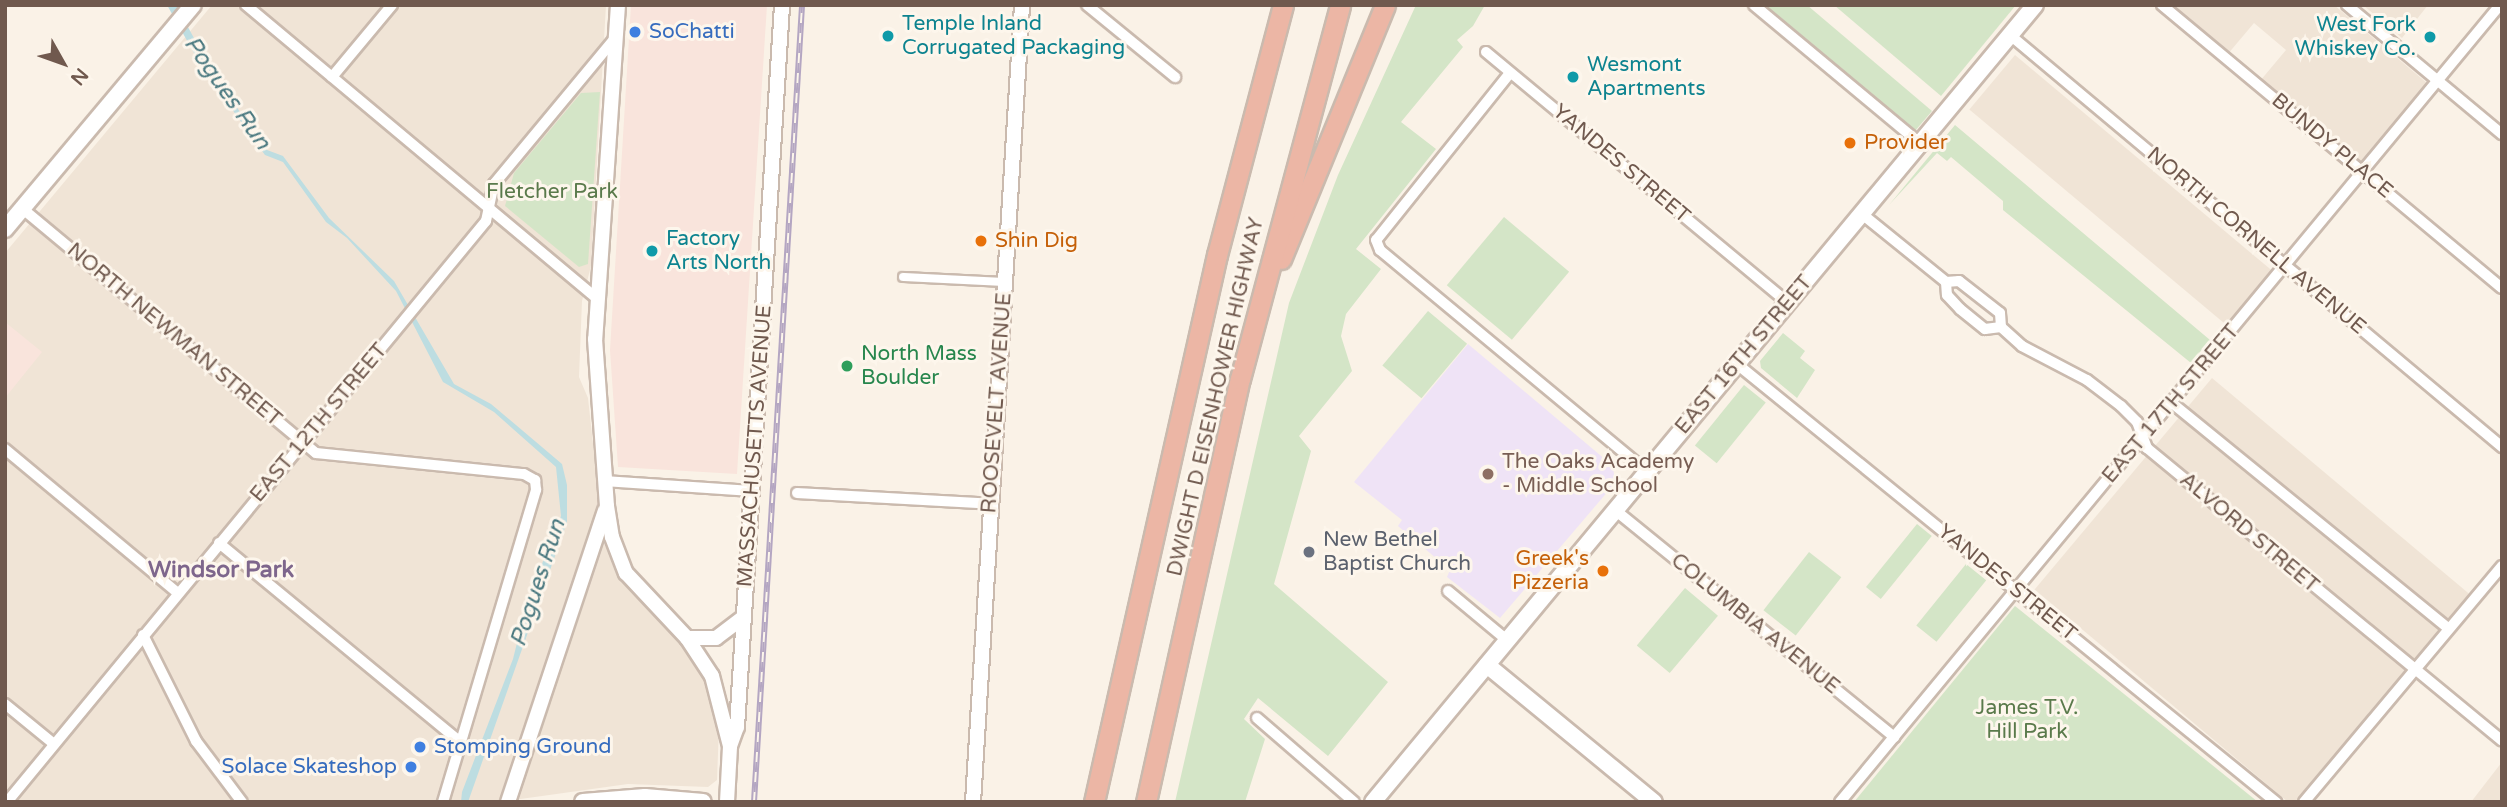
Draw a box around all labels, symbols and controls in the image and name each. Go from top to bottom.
place label: Temple Inland Corrugated Packaging [902,11,1125,61]
place label: West Fork Whiskey Co. [2295,12,2416,62]
place label: SoChatti [649,19,735,45]
marker: SoChatti [627,24,643,40]
north arrow [28,28,98,98]
marker: Temple Inland Corrugated Packaging [880,28,896,44]
marker: West Fork Whiskey Co. [2422,29,2438,45]
water label: Pogues Run [178,31,276,155]
place label: Wesmont Apartments [1587,52,1705,102]
text: N [66,64,92,89]
marker: Wesmont Apartments [1565,69,1581,85]
street label: BUNDY PLACE [2266,88,2398,204]
street label: YANDES STREET [1547,99,1695,229]
place label: Provider [1864,130,1948,156]
marker: Provider [1842,135,1858,151]
street label: NORTH CORNELL AVENUE [2141,142,2371,340]
park label: Fletcher Park [486,179,618,205]
street label: DWIGHT D EISENHOWER HIGHWAY [1162,215,1270,579]
place label: Factory Arts North [666,226,771,276]
place label: Shin Dig [995,228,1078,254]
marker: Shin Dig [973,233,989,249]
street label: NORTH NEWMAN STREET [62,238,286,432]
marker: Factory Arts North [644,243,660,259]
street label: EAST 16TH STREET [1670,271,1818,439]
street label: ROOSEVELT AVENUE [977,292,1017,514]
street label: MASSACHUSETTS AVENUE [733,304,777,588]
street label: EAST 17TH STREET [2097,320,2245,488]
street label: EAST 12TH STREET [245,339,393,507]
place label: North Mass Boulder [861,341,977,391]
marker: North Mass Boulder [839,358,855,374]
place label: The Oaks Academy - Middle School [1502,449,1694,499]
marker: The Oaks Academy - Middle School [1480,466,1496,482]
street label: ALVORD STREET [2174,468,2324,598]
water label: Pogues Run [504,516,572,650]
street label: YANDES STREET [1932,519,2082,647]
place label: New Bethel Baptist Church [1323,527,1471,577]
marker: New Bethel Baptist Church [1301,544,1317,560]
place label: Greek's Pizzeria [1512,546,1589,596]
street label: COLUMBIA AVENUE [1666,548,1844,700]
district label: Windsor Park [148,556,294,584]
marker: Greek's Pizzeria [1595,563,1611,579]
park label: James T.V. Hill Park [1976,695,2078,745]
place label: Stomping Ground [434,734,612,760]
marker: Stomping Ground [412,739,428,755]
place label: Solace Skateshop [222,754,397,780]
marker: Solace Skateshop [403,759,419,775]

